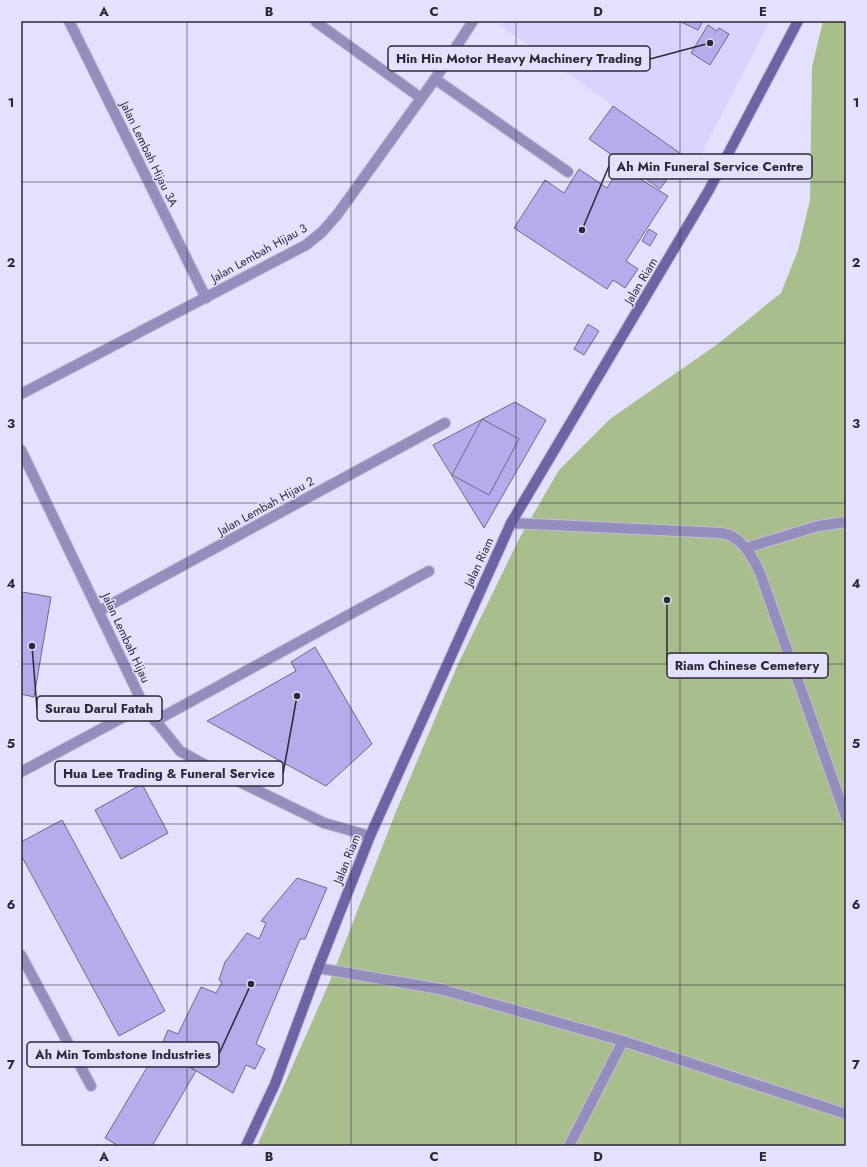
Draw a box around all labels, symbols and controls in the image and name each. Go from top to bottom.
text: A [98,2,109,21]
text: B [265,2,274,21]
text: C [429,2,439,21]
text: D [593,2,603,21]
text: E [759,2,767,21]
callout: Hin Hin Motor Heavy Machinery Trading [388,46,650,71]
text: Hin Hin Motor Heavy Machinery Trading [396,49,642,68]
text: 1 [8,93,14,112]
text: 1 [853,93,859,112]
street label: Jalan Lembah Hijau 3A [115,96,182,210]
callout: Ah Min Funeral Service Centre [609,154,812,179]
text: Ah Min Funeral Service Centre [616,157,804,176]
street label: Jalan Lembah Hijau 3 [206,219,311,288]
text: 2 [7,253,15,272]
text: 2 [852,253,860,272]
street label: Jalan Riam [619,254,662,310]
text: 3 [7,414,15,433]
text: 3 [852,414,860,433]
street label: Jalan Lembah Hijau 2 [213,472,318,541]
street label: Jalan Riam [459,535,498,591]
text: 4 [6,574,16,593]
text: 4 [851,574,861,593]
street label: Jalan Lembah Hijau [96,588,155,686]
callout: Riam Chinese Cemetery [667,653,828,678]
text: Riam Chinese Cemetery [675,656,820,675]
callout: Surau Darul Fatah [37,696,162,721]
text: Surau Darul Fatah [45,699,153,718]
text: 5 [7,734,15,753]
text: 5 [852,734,860,753]
callout: Hua Lee Trading & Funeral Service [55,761,283,786]
text: Hua Lee Trading & Funeral Service [63,764,276,783]
street label: Jalan Riam [328,831,365,888]
text: 6 [7,895,16,914]
text: 6 [852,895,861,914]
callout: Ah Min Tombstone Industries [27,1042,219,1067]
text: Ah Min Tombstone Industries [34,1045,211,1064]
text: 7 [7,1055,15,1074]
text: 7 [852,1055,860,1074]
text: A [98,1147,109,1166]
text: B [265,1147,274,1166]
text: C [429,1147,439,1166]
text: D [593,1147,603,1166]
text: E [759,1147,767,1166]

